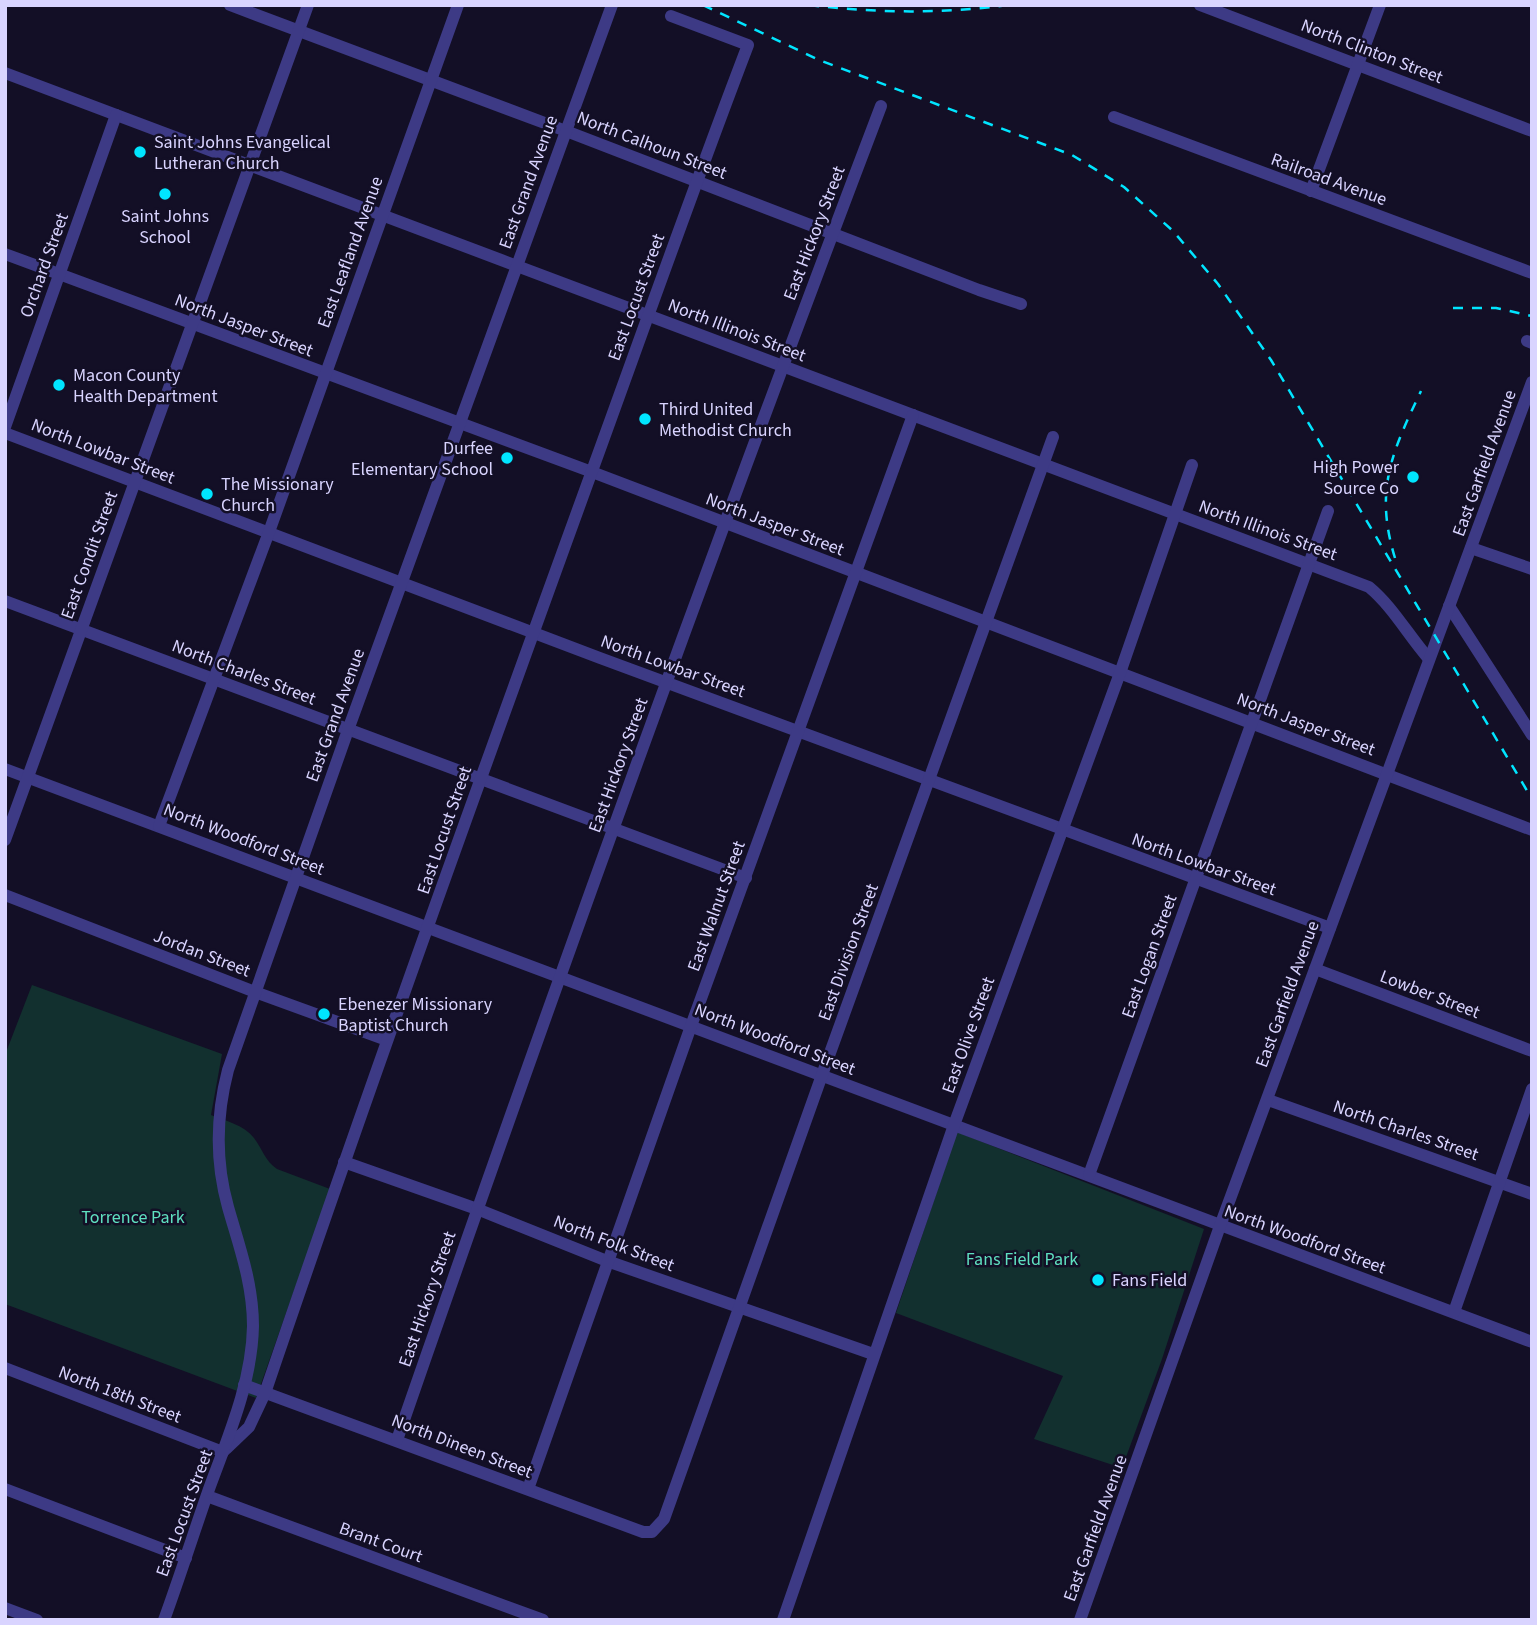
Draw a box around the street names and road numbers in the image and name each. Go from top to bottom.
street label: North Clinton Street [1297,13,1447,90]
street label: North Calhoun Street [573,105,730,186]
street label: East Grand Avenue [493,112,564,252]
street label: Railroad Avenue [1267,147,1390,212]
street label: East Hickory Street [777,162,852,304]
street label: East Leafland Avenue [311,173,390,331]
street label: Orchard Street [14,209,75,321]
street label: East Locust Street [602,230,671,364]
street label: North Jasper Street [171,288,317,363]
street label: North Illinois Street [664,293,809,368]
street label: East Garfield Avenue [1446,386,1523,540]
street label: North Lowbar Street [27,413,178,490]
street label: North Jasper Street [702,487,848,562]
street label: East Condit Street [55,488,124,623]
street label: North Illinois Street [1195,494,1341,567]
street label: North Lowbar Street [597,629,749,704]
street label: North Charles Street [168,634,319,711]
street label: East Grand Avenue [300,645,371,785]
street label: North Jasper Street [1233,687,1379,762]
street label: East Hickory Street [582,694,654,836]
street label: East Locust Street [411,763,478,897]
street label: North Woodford Street [160,797,328,882]
street label: North Lowbar Street [1128,827,1280,902]
street label: East Walnut Street [681,837,752,975]
street label: East Division Street [812,880,885,1024]
street label: East Logan Street [1115,891,1183,1022]
street label: East Garfield Avenue [1249,917,1326,1071]
street label: Jordan Street [150,924,254,983]
street label: Lowber Street [1376,964,1483,1025]
street label: East Olive Street [936,973,1001,1097]
street label: North Woodford Street [691,997,859,1082]
street label: North Charles Street [1330,1094,1482,1167]
street label: North Woodford Street [1221,1199,1389,1280]
street label: North Folk Street [550,1209,678,1278]
street label: East Hickory Street [393,1228,462,1370]
street label: North 18th Street [55,1360,185,1429]
street label: North Dineen Street [388,1408,536,1485]
street label: East Locust Street [150,1446,219,1580]
street label: East Garfield Avenue [1057,1451,1134,1605]
street label: Brant Court [336,1516,426,1569]

